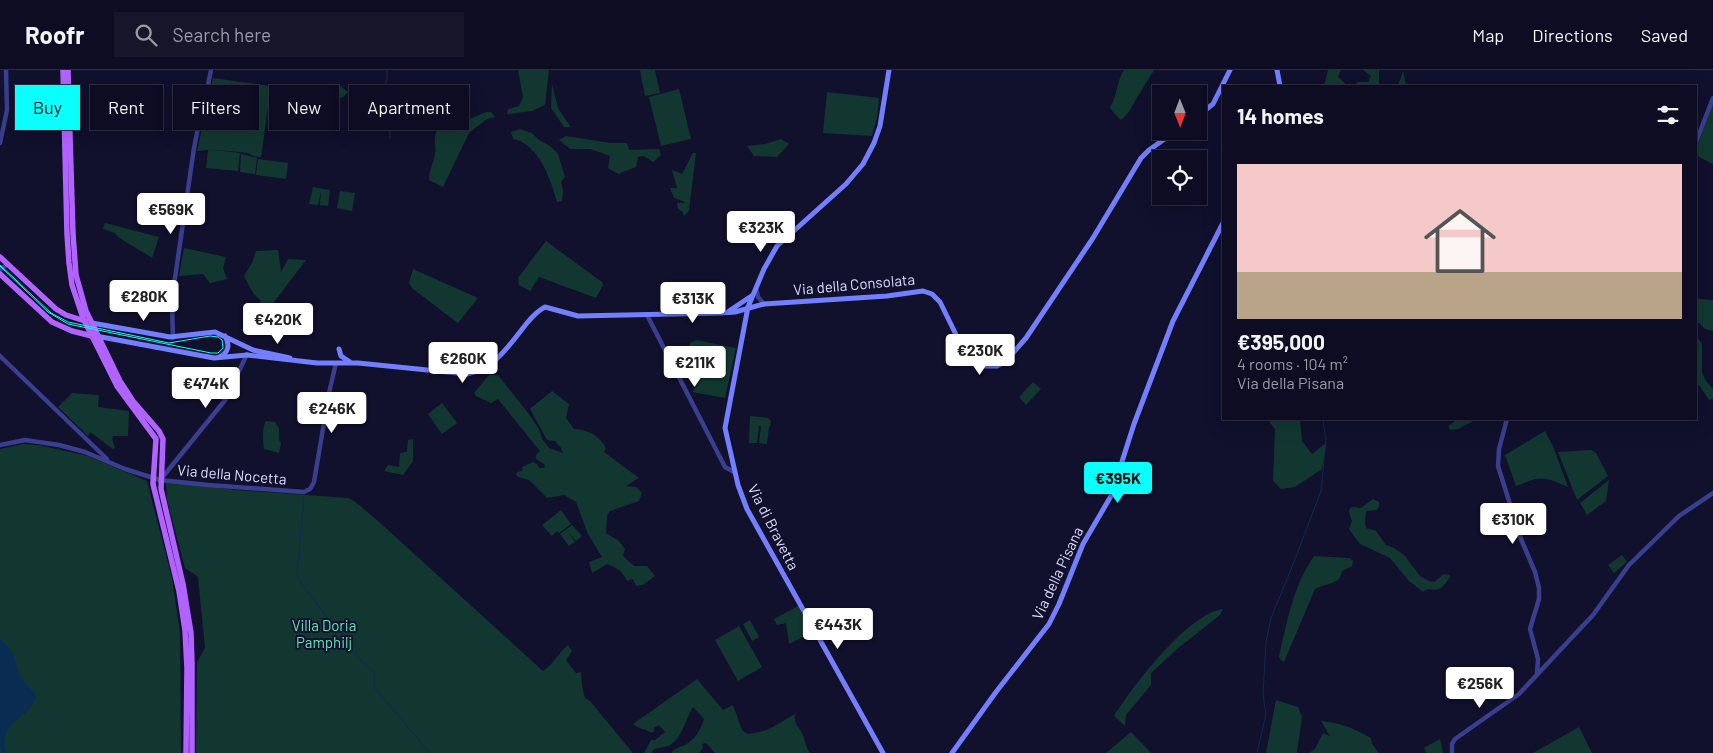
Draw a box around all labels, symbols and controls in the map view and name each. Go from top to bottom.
search box [114,12,464,57]
text: Roofr [25,20,84,49]
icon: search [132,21,160,49]
text: Search here [172,23,271,46]
text: Map [1472,24,1504,46]
text: Directions [1532,24,1613,46]
text: Saved [1641,24,1688,46]
chip: Buy [15,85,80,130]
chip: Rent [90,85,163,130]
chip: Filters [173,85,259,130]
chip: New [269,85,339,130]
chip: Apartment [349,85,469,130]
north arrow [1152,85,1208,140]
map controls [1152,85,1207,205]
icon: filters [1654,101,1682,129]
text: 14 homes [1237,103,1324,128]
button: locate [1152,150,1207,205]
pin: €569K [136,192,206,235]
icon: home [1415,196,1505,286]
text: €569K [148,199,194,218]
pin: €323K [726,210,796,253]
text: €323K [738,217,784,236]
street label: Via della Consolata [792,270,916,298]
pin: €280K [109,280,179,322]
pin: €313K [658,282,728,324]
text: €280K [121,286,167,305]
text: €313K [671,288,715,307]
pin: €420K [243,302,313,345]
text: €420K [254,309,302,328]
text: €395,000 [1237,329,1325,354]
pin: €230K [945,334,1015,376]
text: €230K [957,340,1003,359]
pin: €260K [428,342,498,384]
pin: €211K [660,346,730,388]
text: €260K [440,348,486,367]
text: €211K [675,352,715,371]
text: 4 rooms · 104 m² [1237,354,1348,373]
pin: €474K [171,366,241,409]
text: €474K [183,373,229,392]
text: Via della Pisana [1237,373,1344,392]
pin: €246K [297,392,367,434]
text: €246K [308,398,356,417]
street label: Via della Nocetta [177,460,287,488]
pin: €395K [1083,462,1153,504]
text: €395K [1095,468,1141,487]
street label: Via di Bravetta [745,481,803,573]
pin: €310K [1478,502,1548,545]
text: €310K [1491,509,1535,528]
street label: Via della Pisana [1028,524,1086,622]
pin: €443K [803,608,873,650]
text: €443K [814,614,862,633]
park label: Villa Doria Pamphilj [292,616,356,651]
pin: €256K [1445,666,1515,709]
text: €256K [1457,673,1503,692]

